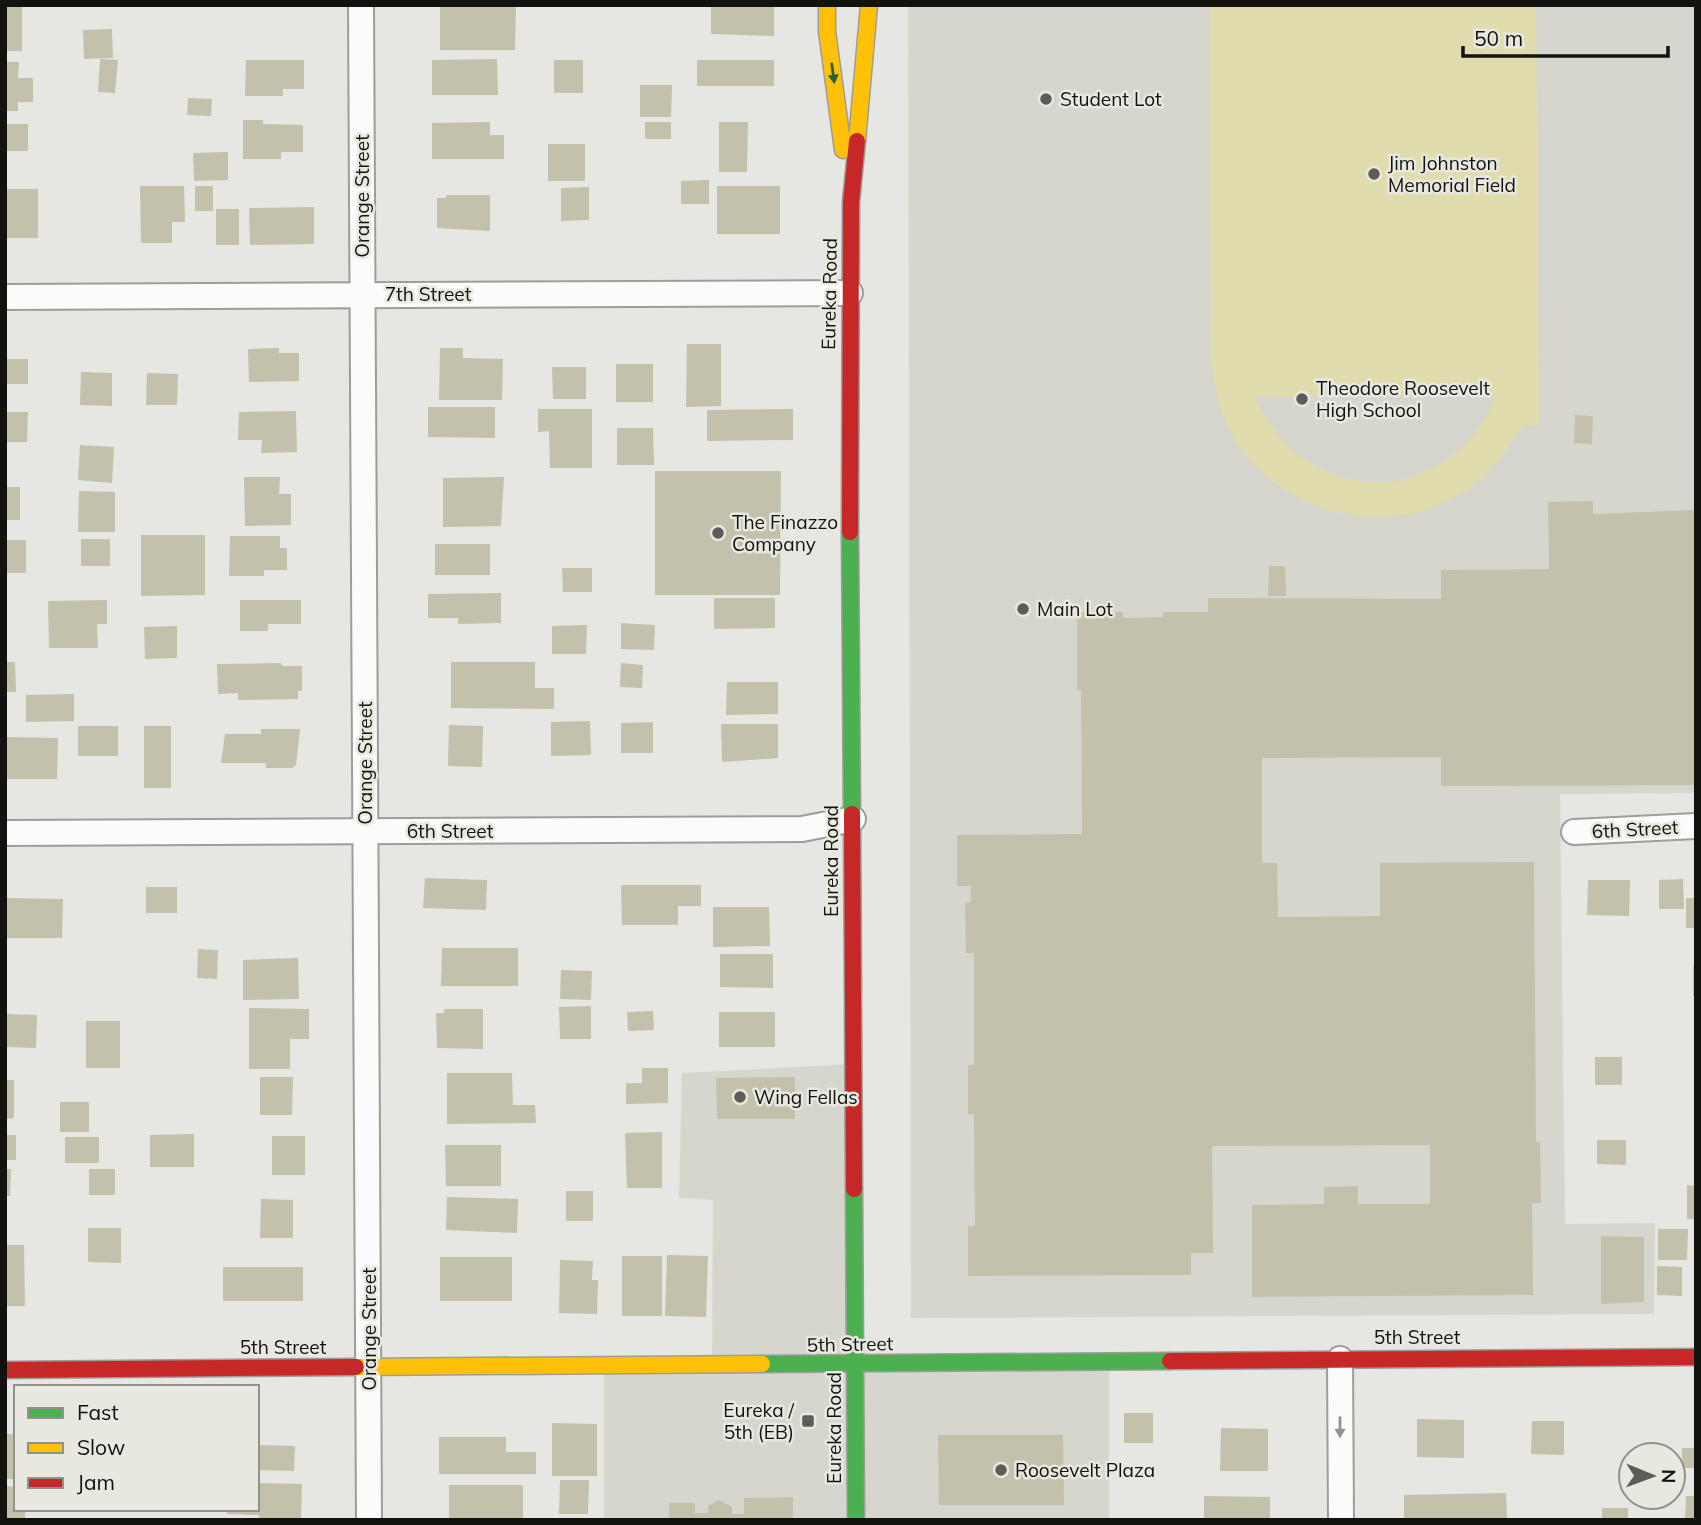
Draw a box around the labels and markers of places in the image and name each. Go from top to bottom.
place label: Student Lot [1060,87,1162,111]
marker: Student Lot [1038,91,1054,107]
place label: Jim Johnston Memorial Field [1388,151,1516,197]
marker: Jim Johnston Memorial Field [1366,166,1382,182]
place label: Theodore Roosevelt High School [1316,376,1490,422]
marker: Theodore Roosevelt High School [1294,391,1310,407]
place label: The Finazzo Company [732,510,838,556]
marker: The Finazzo Company [710,525,726,541]
place label: Main Lot [1037,597,1113,621]
marker: Main Lot [1015,601,1031,617]
place label: Wing Fellas [754,1085,858,1109]
marker: Wing Fellas [732,1089,748,1105]
place label: Eureka / 5th (EB) [723,1398,795,1444]
marker: Eureka / 5th (EB) [800,1413,816,1429]
place label: Roosevelt Plaza [1015,1458,1155,1482]
marker: Roosevelt Plaza [993,1462,1009,1478]

